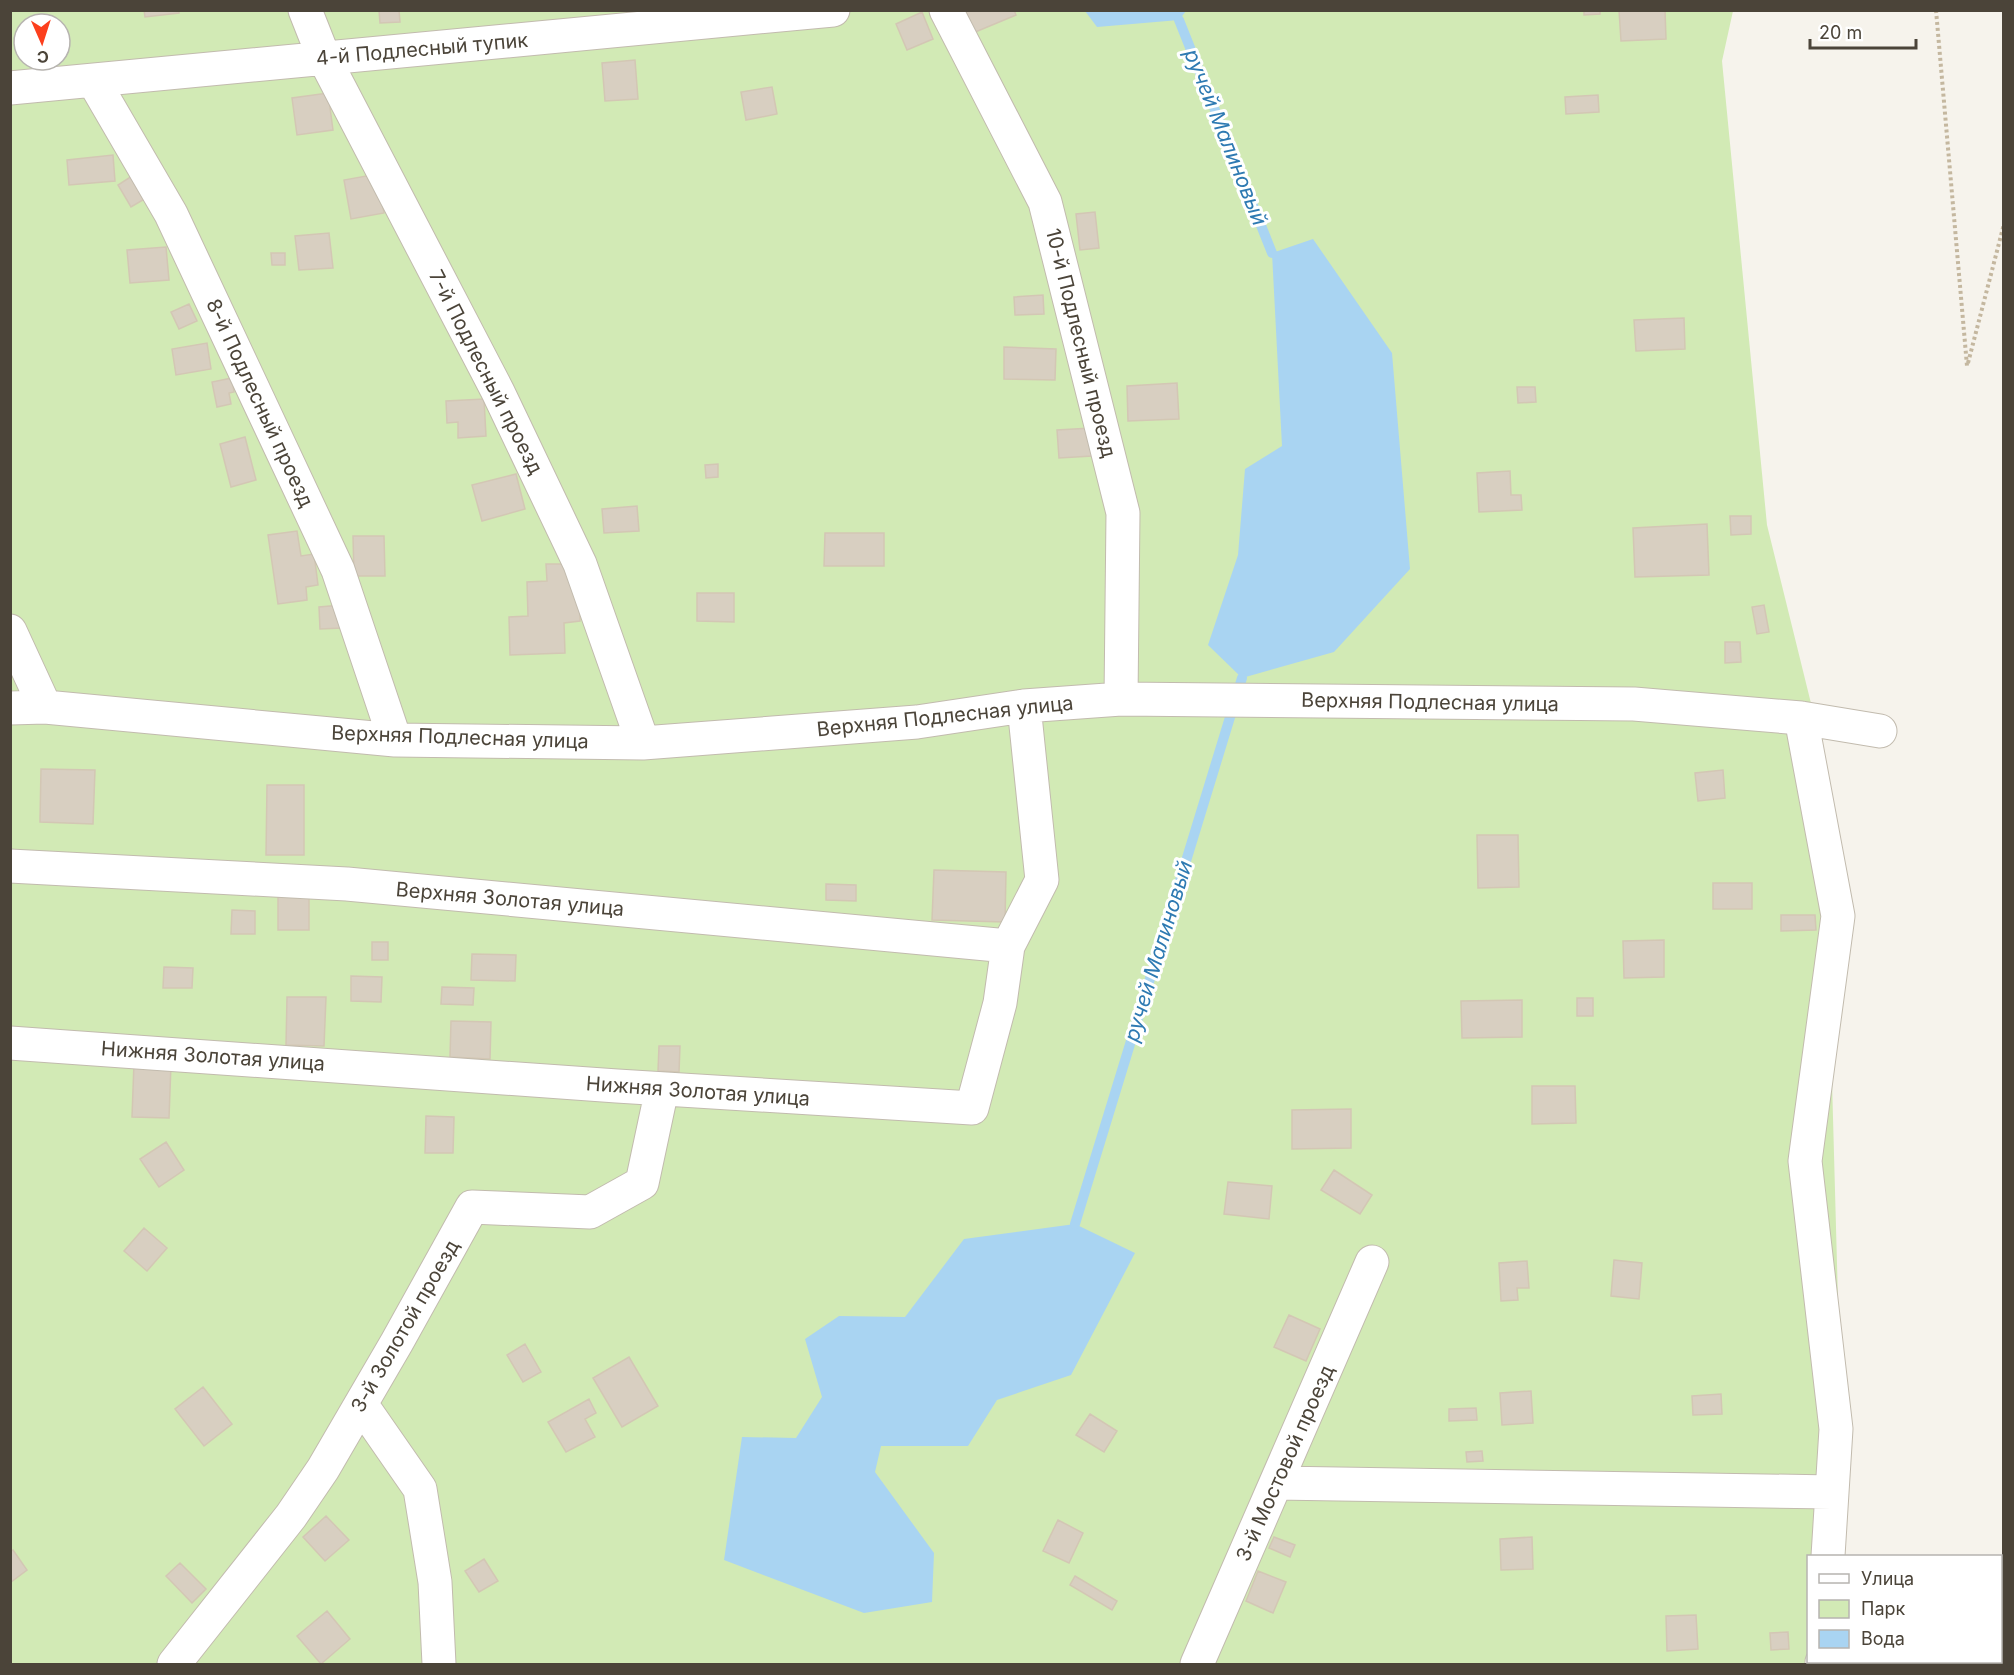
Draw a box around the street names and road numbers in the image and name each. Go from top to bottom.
street label: 4-й Подлесный тупик [315,28,529,70]
street label: 10-й Подлесный проезд [1041,226,1121,460]
street label: 7-й Подлесный проезд [424,266,548,478]
street label: 8-й Подлесный проезд [201,295,319,511]
street label: Верхняя Подлесная улица [1301,688,1559,716]
street label: Верхняя Подлесная улица [816,691,1074,741]
street label: Верхняя Подлесная улица [331,721,589,753]
street label: Верхняя Золотая улица [395,877,625,921]
street label: Нижняя Золотая улица [100,1036,326,1076]
street label: Нижняя Золотая улица [585,1071,811,1111]
street label: 3-й Золотой проезд [346,1235,464,1417]
street label: 3-й Мостовой проезд [1231,1361,1339,1565]

